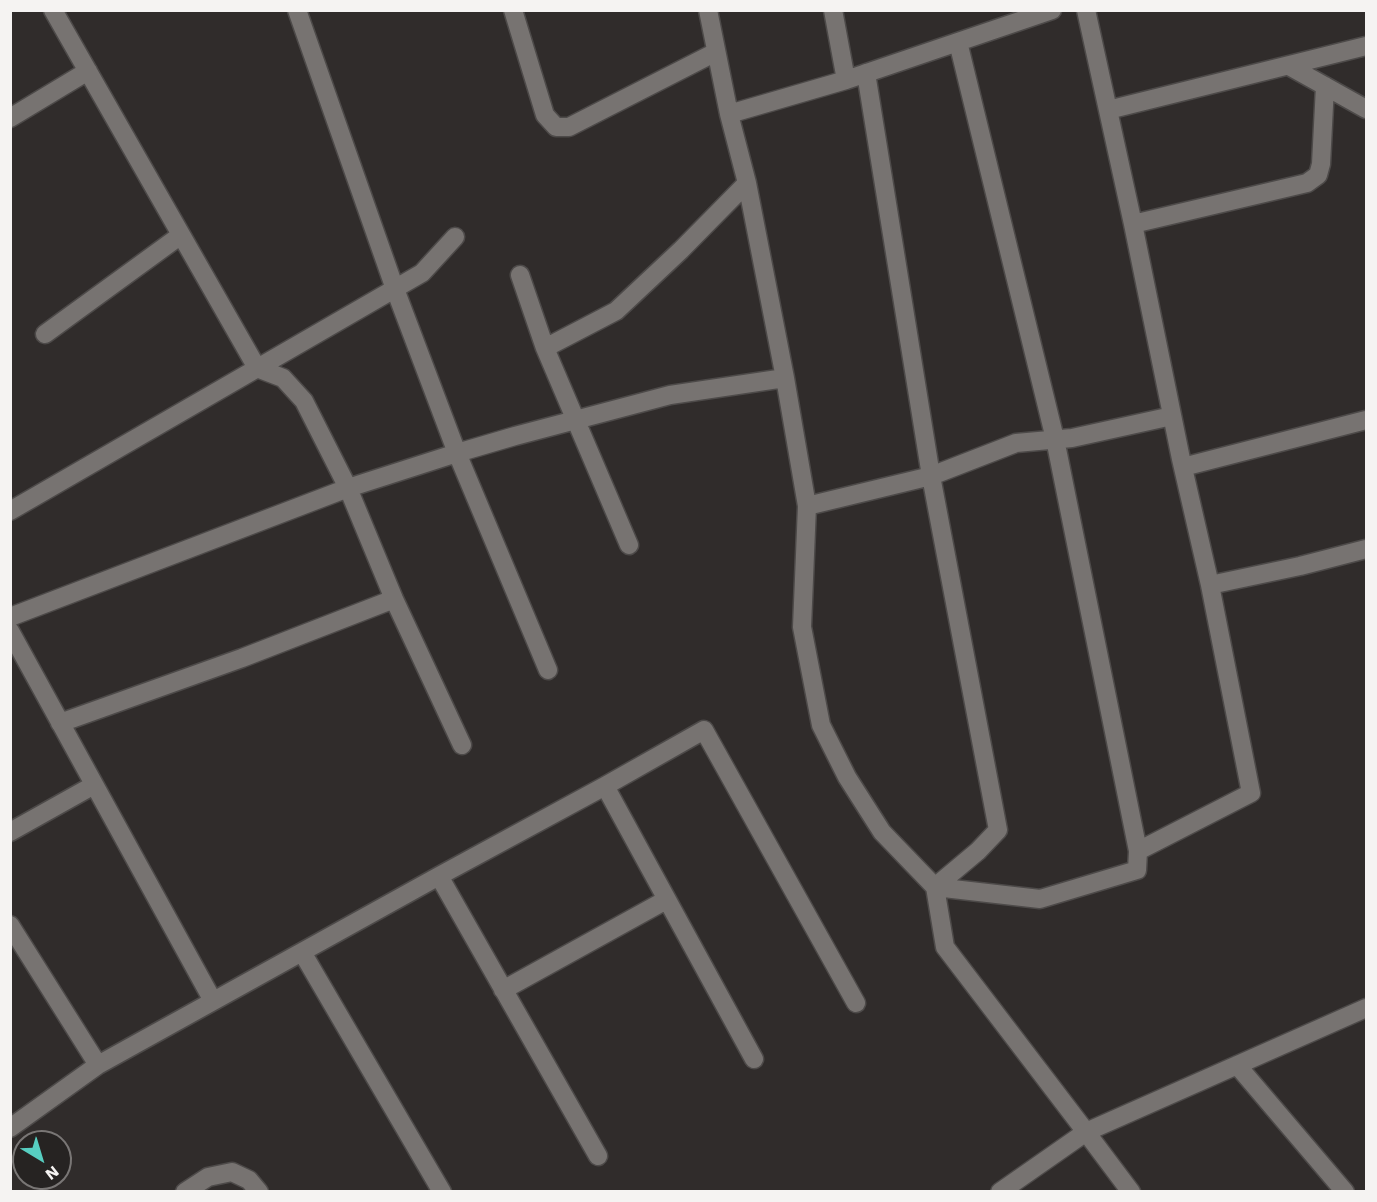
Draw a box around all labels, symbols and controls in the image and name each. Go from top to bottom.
north arrow [12,1130,72,1190]
text: N [42,1162,63,1184]

